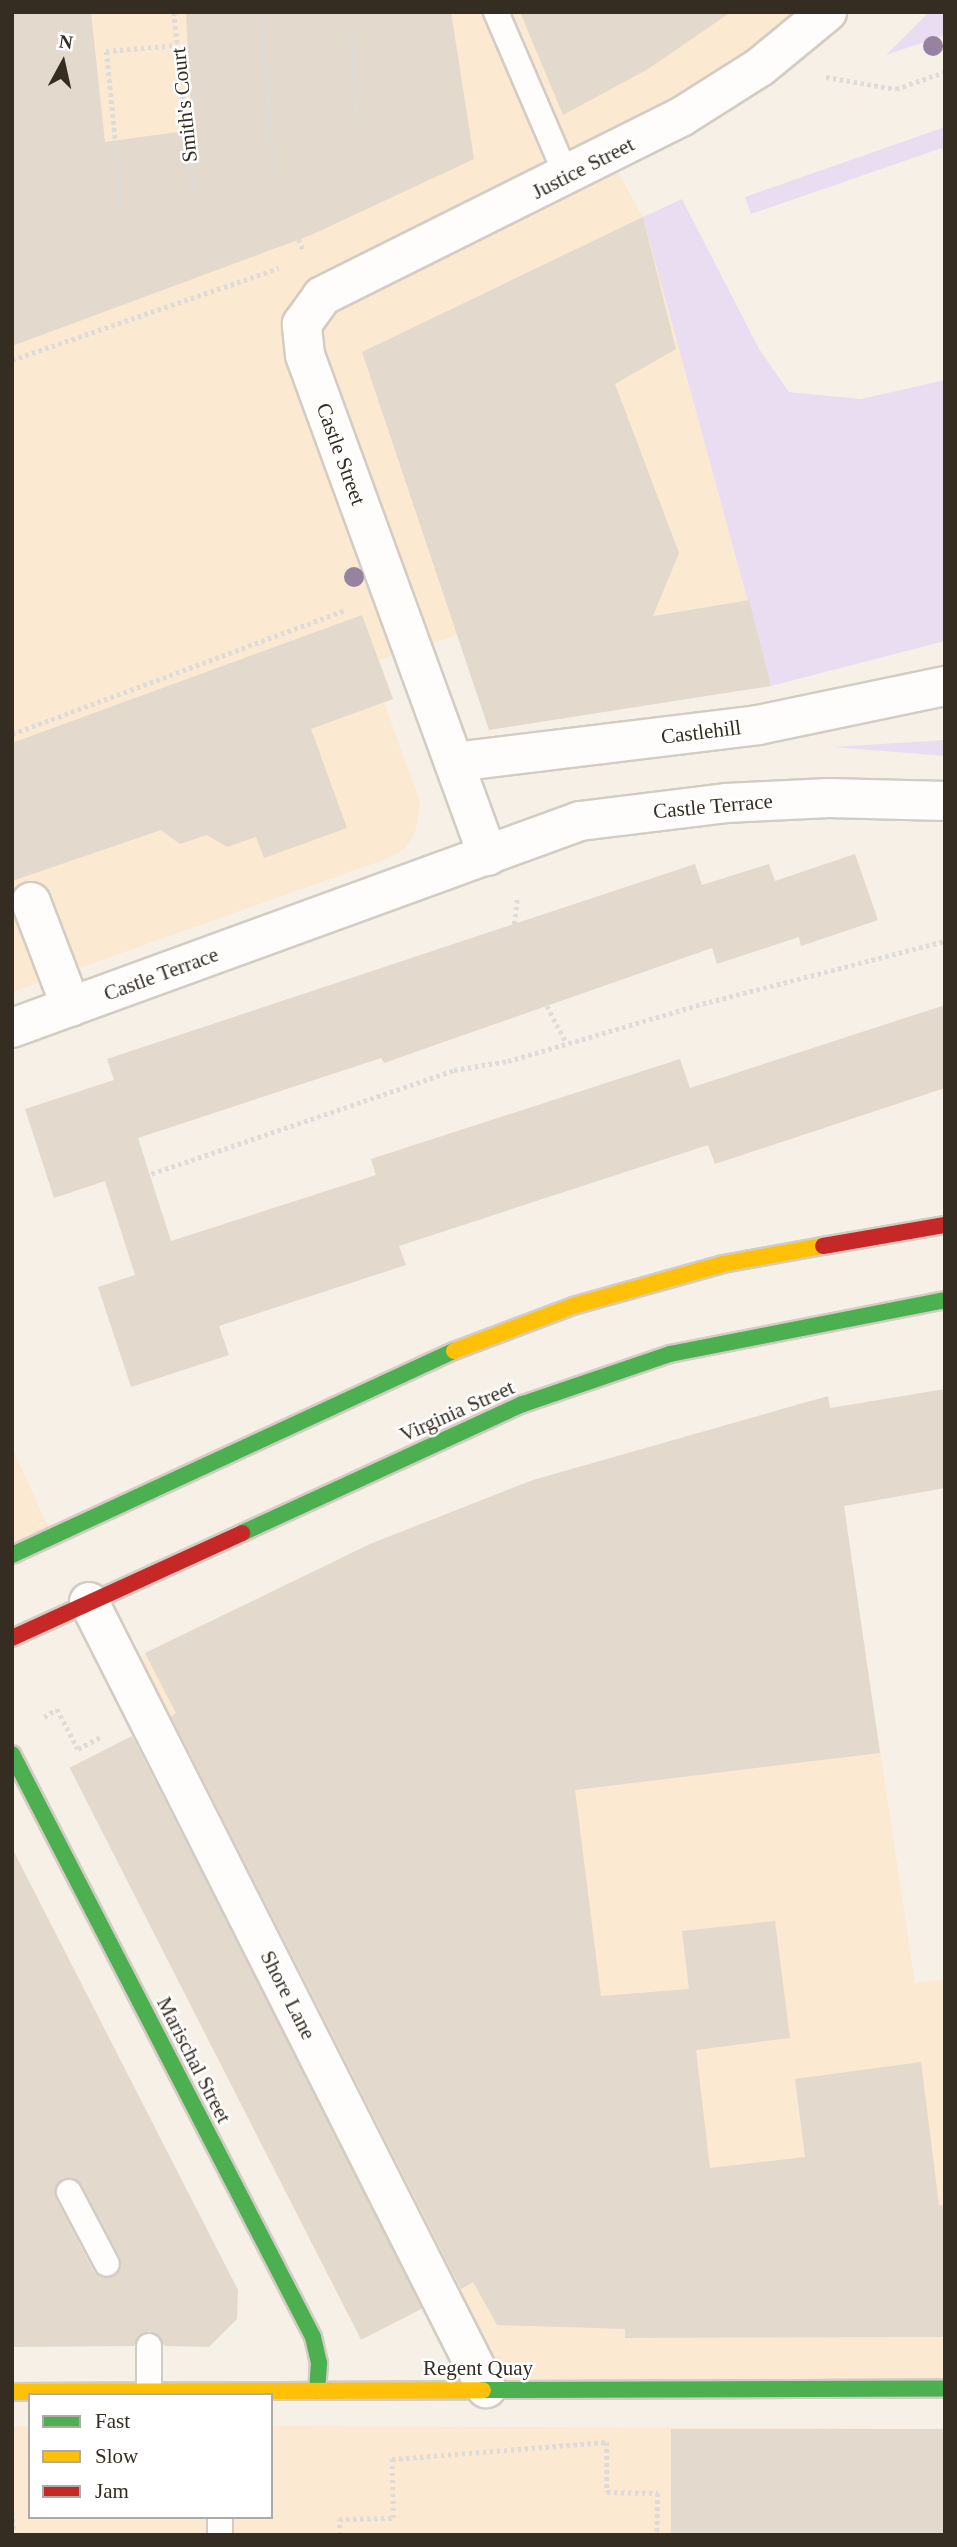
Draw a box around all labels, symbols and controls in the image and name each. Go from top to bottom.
north arrow [28,28,98,98]
text: N [58,30,74,53]
street label: Smith's Court [165,46,203,164]
street label: Justice Street [528,131,638,205]
street label: Castle Street [311,400,371,508]
street label: Castlehill [660,715,742,749]
street label: Castle Terrace [652,788,774,824]
street label: Castle Terrace [100,942,222,1006]
street label: Virginia Street [396,1375,518,1447]
street label: Shore Lane [255,1946,321,2044]
street label: Marischal Street [151,1993,237,2127]
street label: Regent Quay [423,2355,533,2381]
legend [28,2393,273,2519]
text: Fast [95,2409,130,2433]
text: Slow [95,2444,138,2468]
text: Jam [95,2479,129,2503]

